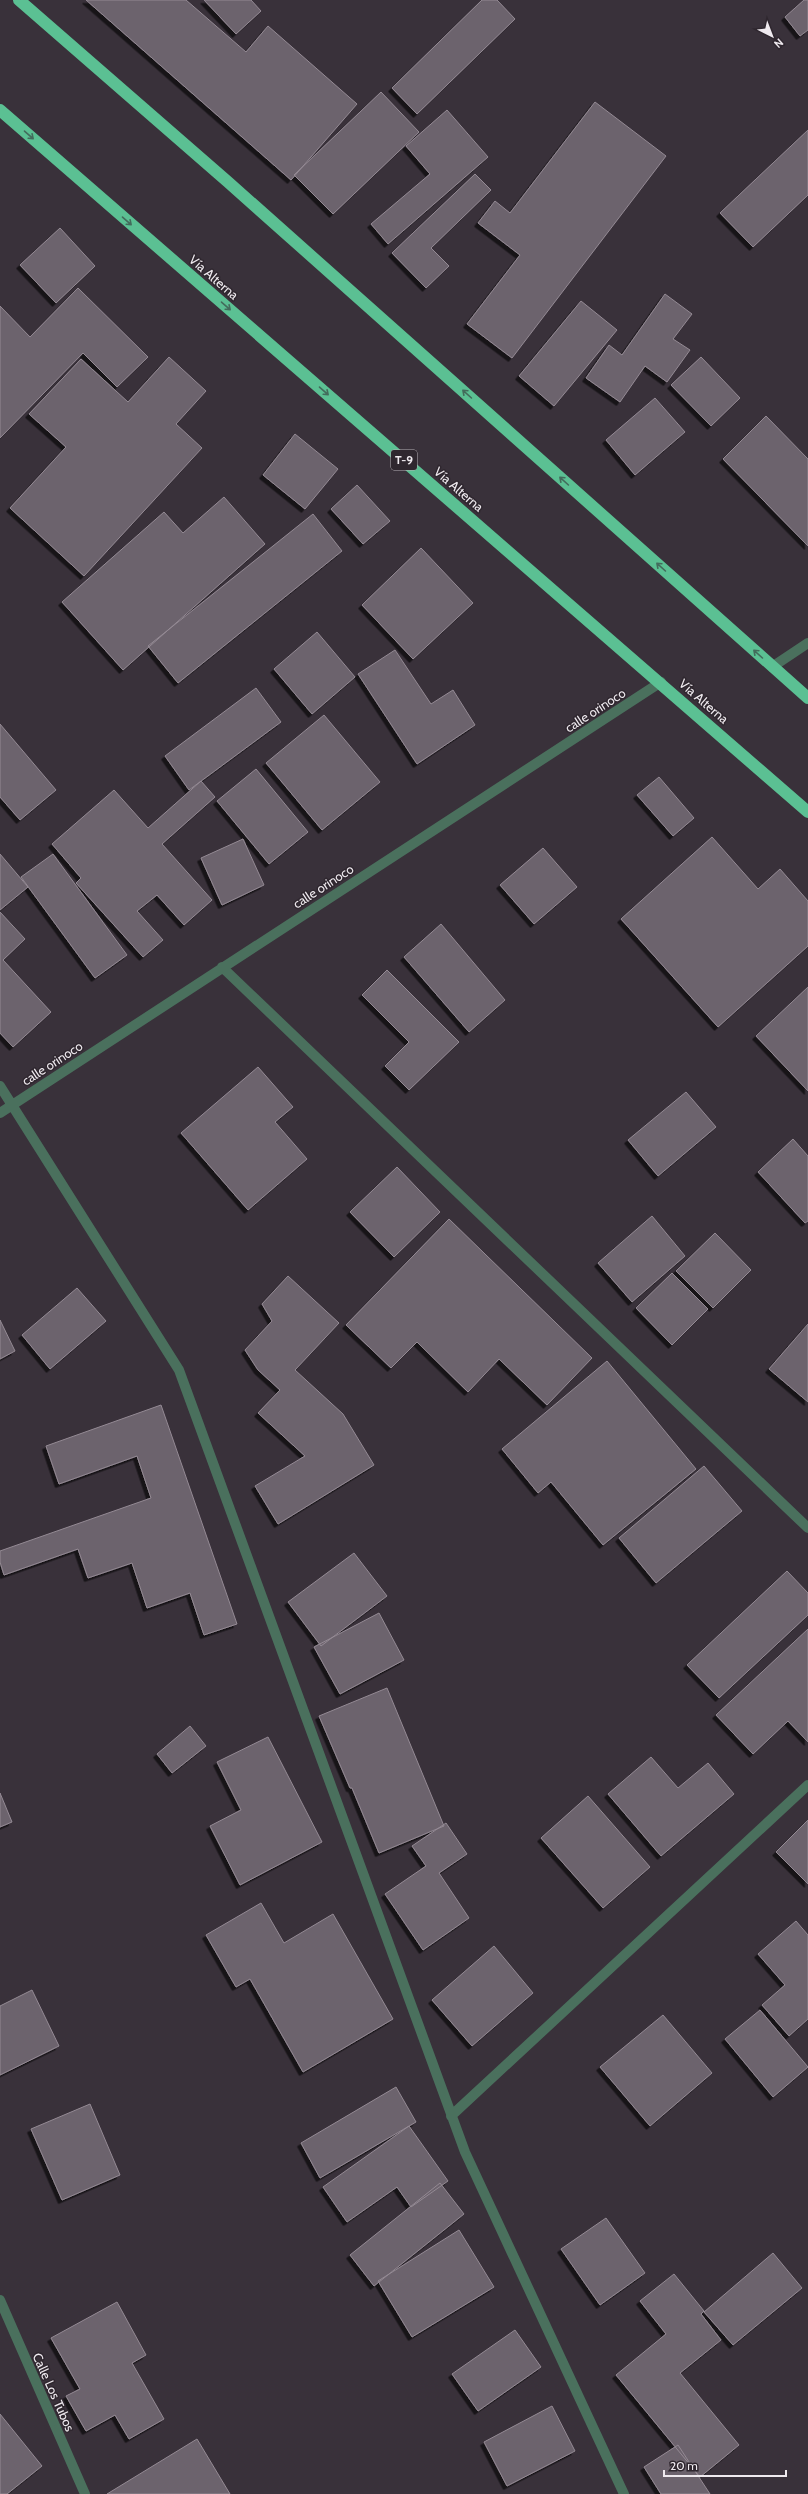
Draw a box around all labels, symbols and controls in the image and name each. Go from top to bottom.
north arrow [752,16,792,56]
text: N [771,36,786,51]
one-way arrow [24,131,35,140]
one-way arrow [122,216,132,225]
street label: Vía Alterna [186,251,242,303]
one-way arrow [220,301,230,310]
one-way arrow [319,386,329,396]
one-way arrow [462,390,472,399]
road number: T-9 [391,450,417,470]
street label: Vía Alterna [431,463,487,515]
one-way arrow [559,476,569,486]
one-way arrow [656,563,666,572]
one-way arrow [753,649,763,659]
street label: Vía Alterna [676,675,732,727]
street label: calle orinoco [562,684,628,736]
street label: calle orinoco [290,860,356,912]
street label: calle orinoco [19,1037,85,1089]
street label: Calle Los Tubos [30,2350,79,2434]
scale bar [664,2452,786,2478]
text: 20 m [670,2458,698,2473]

